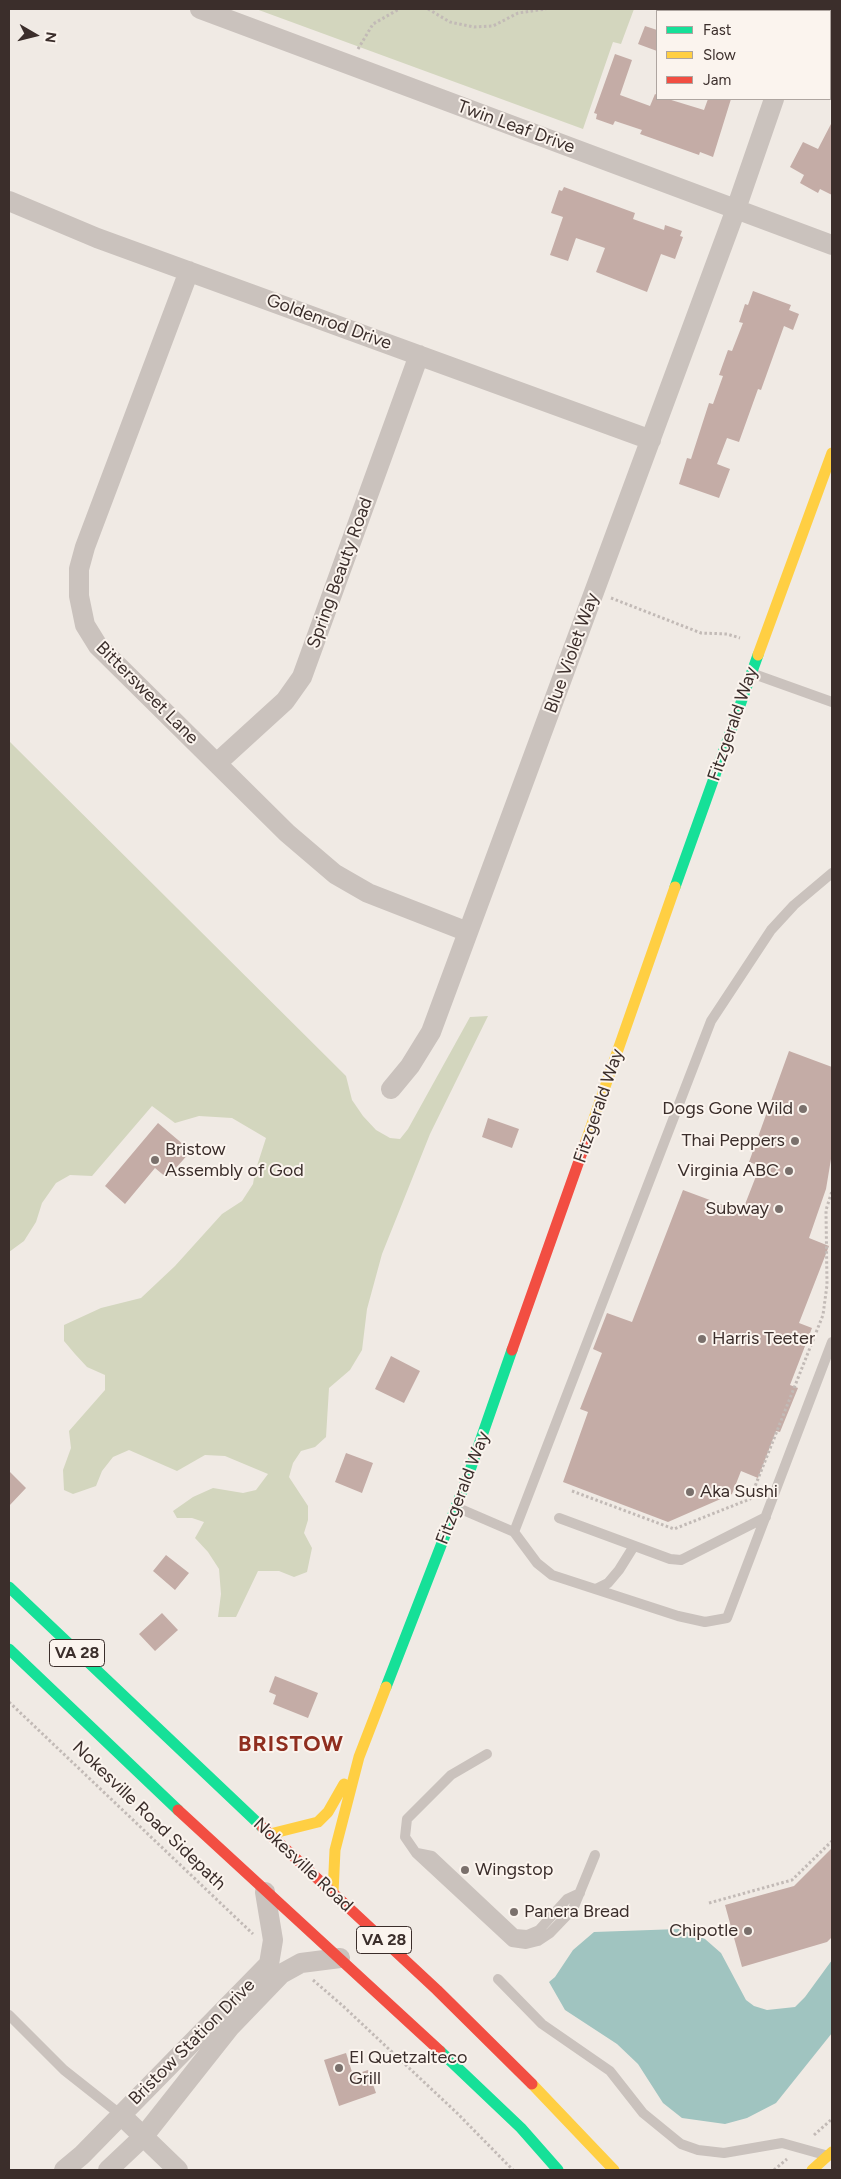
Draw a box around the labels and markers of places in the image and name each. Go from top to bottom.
place label: Dogs Gone Wild [662,1098,793,1120]
marker: Dogs Gone Wild [797,1103,809,1115]
place label: Thai Peppers [682,1130,785,1152]
marker: Thai Peppers [789,1135,801,1147]
place label: Bristow Assembly of God [165,1139,304,1182]
marker: Bristow Assembly of God [149,1154,161,1166]
place label: Virginia ABC [678,1160,779,1182]
marker: Virginia ABC [783,1165,795,1177]
place label: Subway [705,1198,769,1220]
marker: Subway [773,1203,785,1215]
place label: Harris Teeter [712,1328,815,1350]
marker: Harris Teeter [696,1333,708,1345]
place label: Aka Sushi [700,1481,778,1503]
marker: Aka Sushi [684,1486,696,1498]
place label: Wingstop [475,1859,553,1881]
marker: Wingstop [459,1864,471,1876]
place label: Panera Bread [524,1901,630,1923]
marker: Panera Bread [508,1906,520,1918]
place label: Chipotle [669,1920,738,1942]
marker: Chipotle [742,1925,754,1937]
place label: El Quetzalteco Grill [349,2047,468,2090]
marker: El Quetzalteco Grill [333,2062,345,2074]

